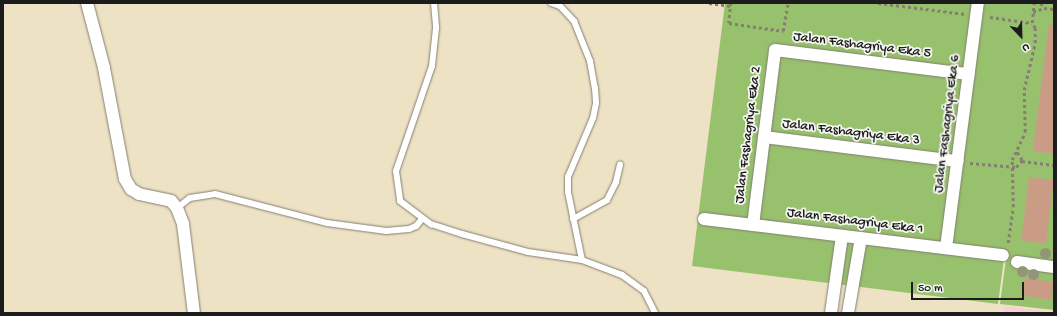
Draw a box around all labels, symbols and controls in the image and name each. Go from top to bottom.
north arrow [1001,16,1041,56]
street label: Jalan Fashagriya Eka 5 [792,29,932,63]
text: U [1020,40,1031,54]
street label: Jalan Fashagriya Eka 6 [931,54,965,194]
street label: Jalan Fashagriya Eka 2 [732,65,766,205]
street label: Jalan Fashagriya Eka 3 [781,116,921,150]
street label: Jalan Fashagriya Eka 1 [786,205,924,239]
scale bar [913,274,1026,300]
text: 50 m [918,282,943,296]

